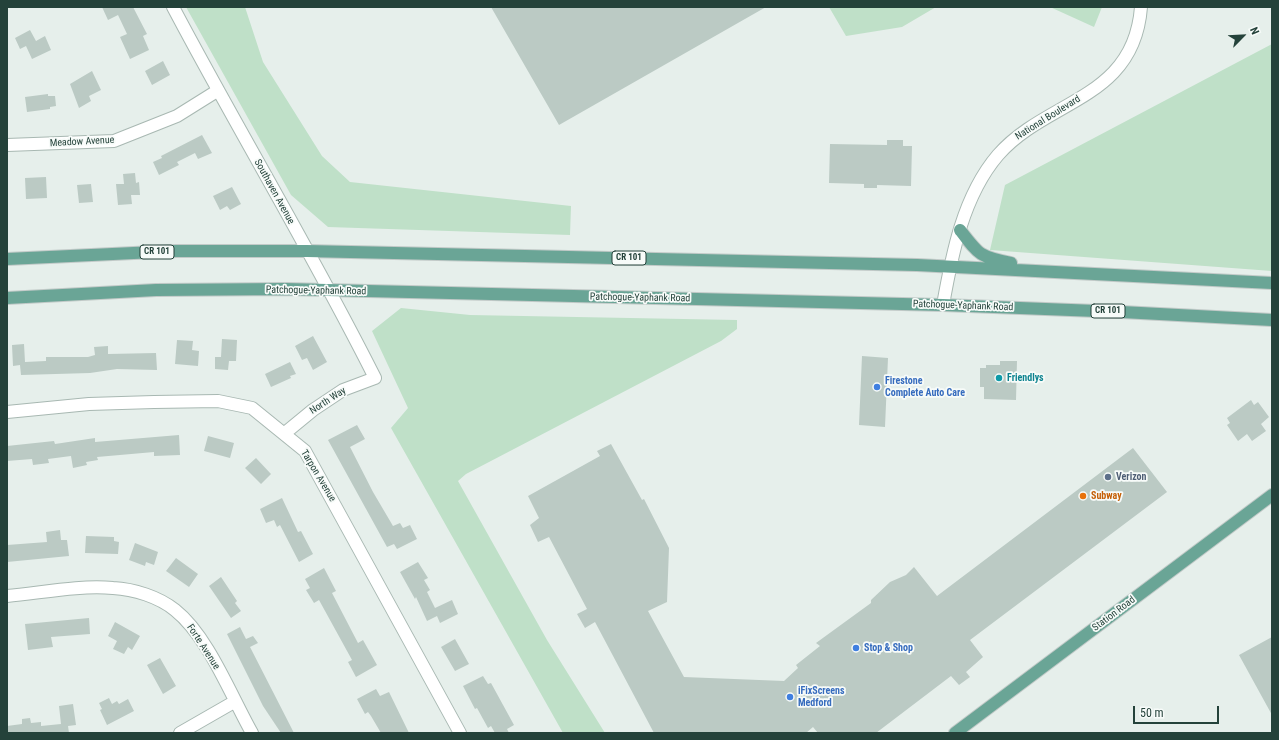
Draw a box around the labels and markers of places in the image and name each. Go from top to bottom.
place label: Friendlys [1007,372,1044,384]
marker: Friendlys [994,373,1004,383]
place label: Firestone Complete Auto Care [885,375,965,398]
marker: Firestone Complete Auto Care [872,382,882,392]
place label: Verizon [1116,471,1147,483]
marker: Verizon [1103,472,1113,482]
place label: Subway [1091,490,1122,502]
marker: Subway [1078,491,1088,501]
place label: Stop & Shop [864,642,913,654]
marker: Stop & Shop [851,643,861,653]
place label: iFixScreens Medford [798,685,845,708]
marker: iFixScreens Medford [785,692,795,702]

